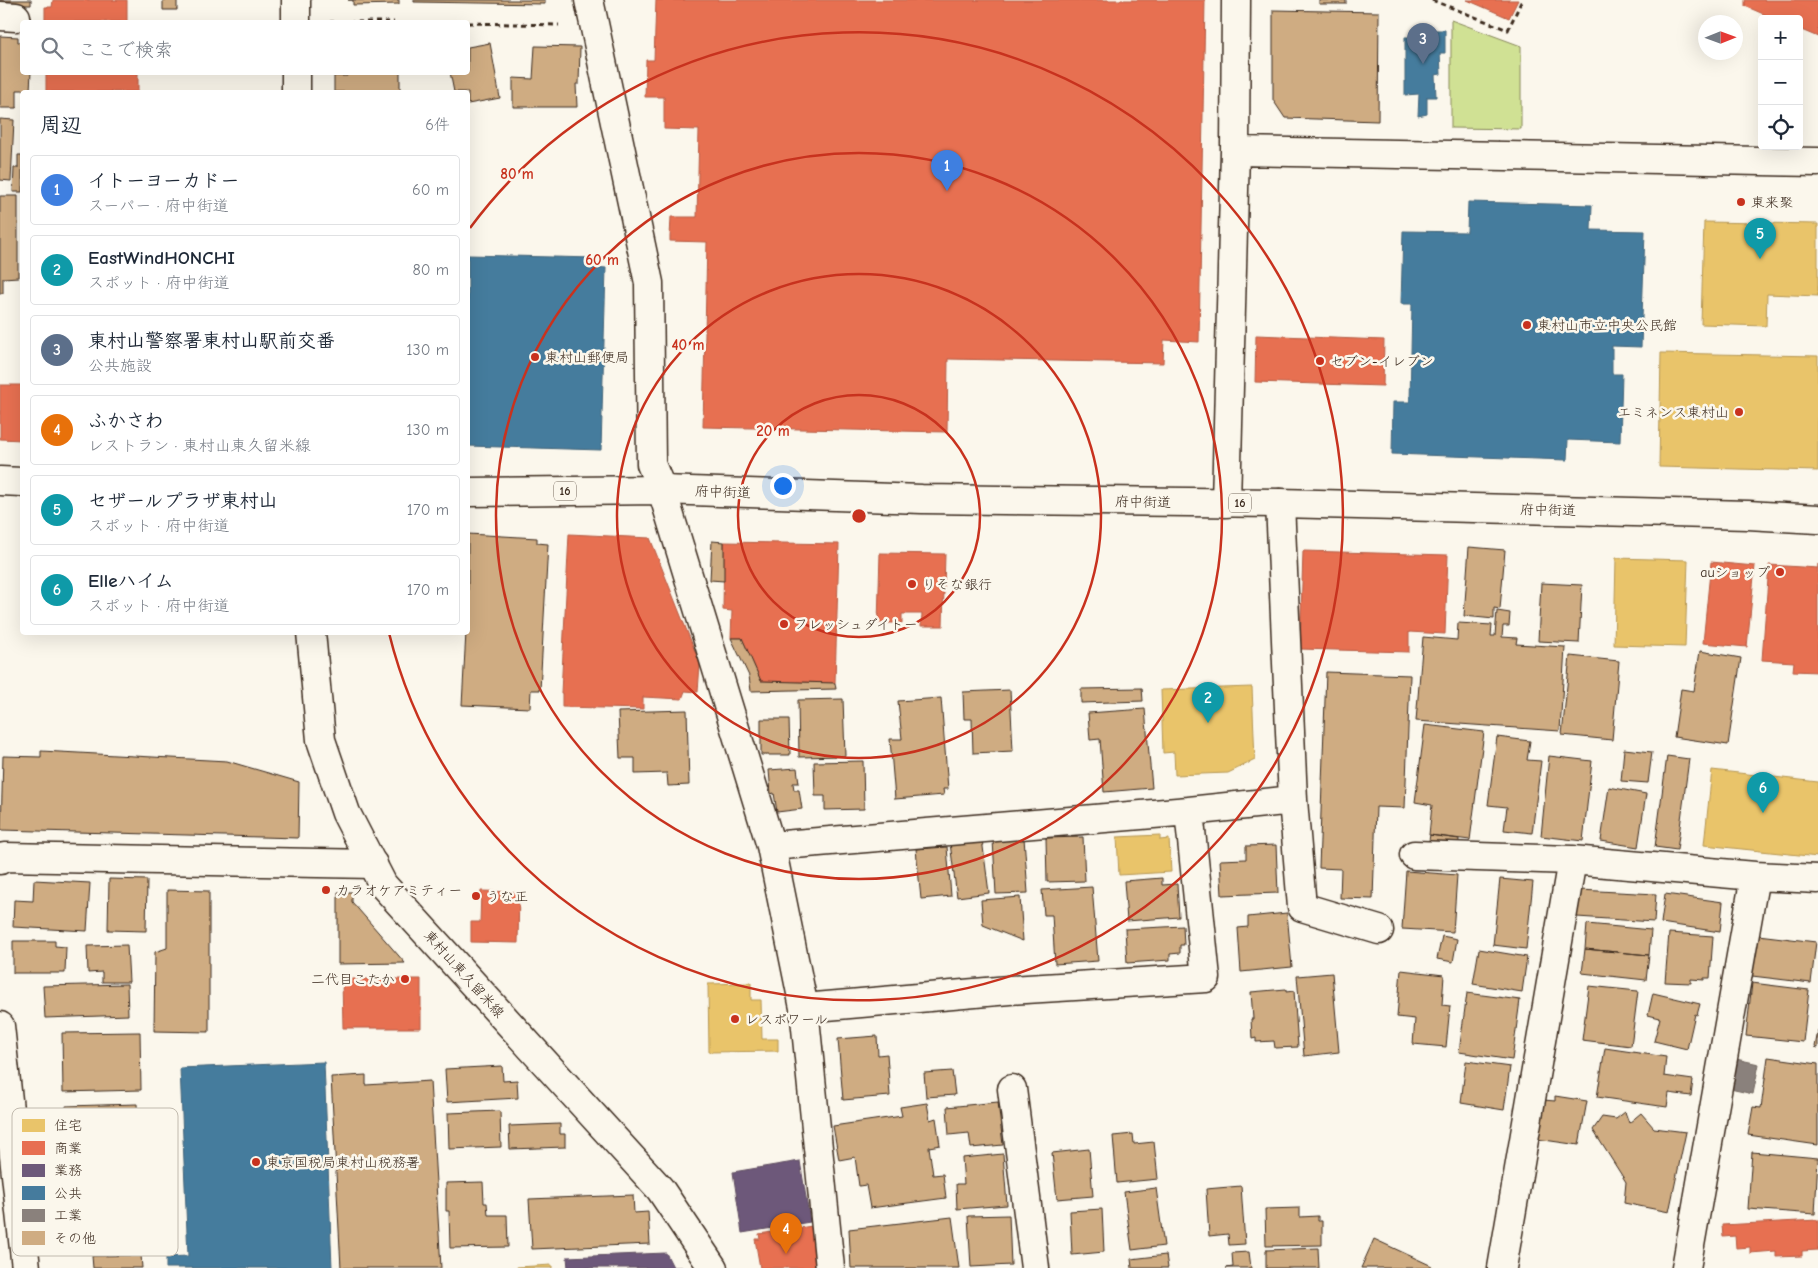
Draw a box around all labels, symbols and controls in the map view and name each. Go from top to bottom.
north arrow [1698,15,1743,60]
map controls [1758,15,1803,150]
button: + [1758,15,1803,60]
search box [20,20,470,75]
pin: 3 [1407,23,1439,64]
icon: search [38,34,66,62]
text: ここで検索 [78,39,173,61]
button: − [1758,60,1803,105]
button: locate [1758,105,1803,150]
text: 周辺 [40,113,82,137]
text: 6件 [425,116,450,134]
pin: 1 [931,150,963,191]
text: 80 m [500,165,534,183]
text: イトーヨーカドー [88,170,239,192]
text: 1 [54,181,60,199]
text: 60 m [412,181,449,199]
place label: 東来聚 [1751,194,1793,211]
marker: 東来聚 [1735,196,1747,208]
text: スーパー · 府中街道 [88,197,229,215]
pin: 5 [1744,218,1776,259]
text: EastWindHONCHI [88,247,235,269]
text: 60 m [585,251,619,269]
text: 2 [53,261,61,279]
text: 80 m [412,261,449,279]
text: スポット · 府中街道 [88,274,230,292]
place label: 東村山市立中央公民館 [1537,317,1677,334]
marker: 東村山市立中央公民館 [1521,319,1533,331]
text: 東村山警察署東村山駅前交番 [88,330,335,352]
text: 40 m [672,336,705,354]
text: 3 [53,341,61,359]
text: 130 m [406,341,449,359]
place label: 東村山郵便局 [545,349,629,366]
marker: 東村山郵便局 [529,351,541,363]
place label: セブン-イレブン [1330,353,1434,370]
marker: セブン-イレブン [1314,355,1326,367]
text: 公共施設 [88,357,152,375]
place label: エミネンス東村山 [1617,404,1729,421]
marker: エミネンス東村山 [1733,406,1745,418]
text: ふかさわ [88,410,164,432]
text: 4 [53,421,61,439]
text: 130 m [406,421,449,439]
text: 20 m [756,422,790,440]
text: レストラン · 東村山東久留米線 [88,437,311,455]
your location [770,473,796,499]
road number: 16 [554,482,576,501]
street label: 府中街道 [695,483,751,501]
text: セザールプラザ東村山 [88,490,278,512]
street label: 府中街道 [1115,493,1171,511]
road number: 16 [1229,493,1251,512]
text: 5 [53,501,61,519]
text: 170 m [407,501,449,519]
street label: 府中街道 [1520,501,1576,519]
centre of rings [850,507,868,525]
text: スポット · 府中街道 [88,517,230,535]
place label: auショップ [1700,564,1770,581]
marker: auショップ [1774,566,1786,578]
text: Elleハイム [88,570,174,592]
place label: りそな銀行 [922,576,992,593]
marker: りそな銀行 [906,578,918,590]
text: 6 [53,581,61,599]
text: 170 m [407,581,449,599]
text: スポット · 府中街道 [88,597,230,615]
place label: フレッシュダイトー [794,616,918,633]
marker: フレッシュダイトー [778,618,790,630]
pin: 2 [1192,682,1224,723]
pin: 6 [1747,772,1779,813]
place label: カラオケアミティー [336,882,462,899]
marker: カラオケアミティー [320,884,332,896]
place label: うな正 [486,888,528,905]
marker: うな正 [470,890,482,902]
street label: 東村山東久留米線 [420,927,508,1021]
place label: 二代目こたか [311,971,395,988]
marker: 二代目こたか [399,973,411,985]
place label: レスポワール [745,1011,828,1028]
marker: レスポワール [729,1013,741,1025]
legend [12,1108,178,1256]
text: 住宅 [54,1117,82,1134]
text: 商業 [54,1140,82,1157]
place label: 東京国税局東村山税務署 [266,1154,420,1171]
marker: 東京国税局東村山税務署 [250,1156,262,1168]
text: 業務 [54,1162,82,1179]
text: 公共 [54,1185,82,1202]
text: 工業 [54,1207,82,1224]
pin: 4 [770,1213,802,1254]
text: その他 [54,1230,96,1247]

